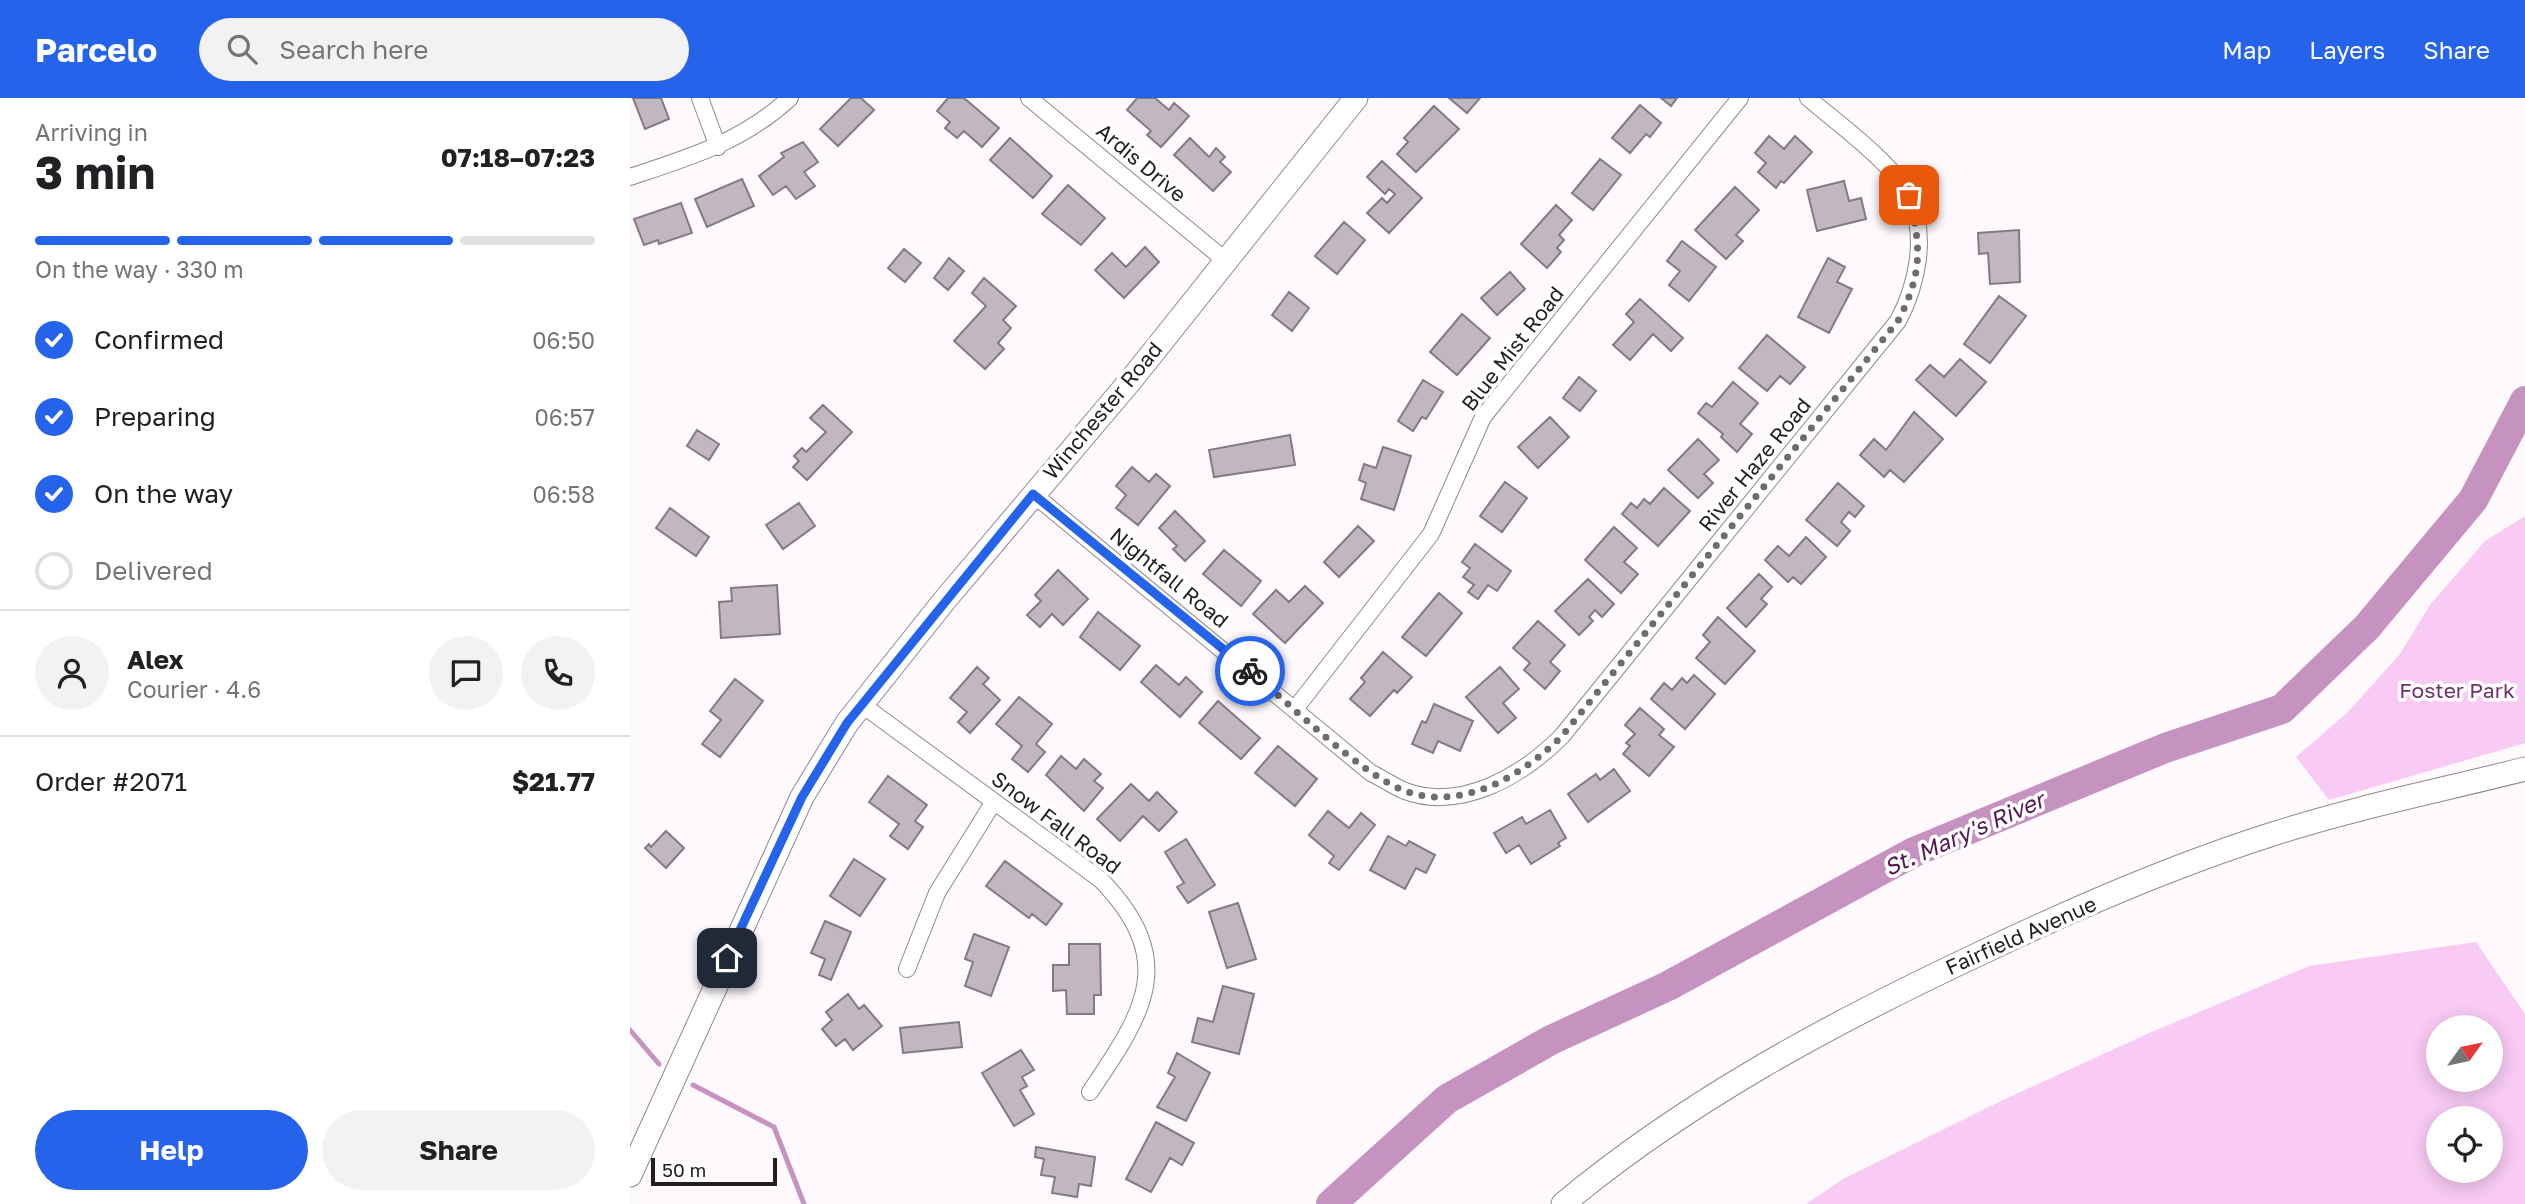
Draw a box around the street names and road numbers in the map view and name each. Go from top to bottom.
street label: Ardis Drive [1092,117,1192,207]
street label: Blue Mist Road [1456,281,1569,416]
street label: Winchester Road [1037,336,1167,485]
street label: River Haze Road [1692,392,1816,536]
street label: Nightfall Road [1105,522,1234,633]
street label: Snow Fall Road [987,765,1126,879]
street label: Fairfield Avenue [1941,890,2100,980]

